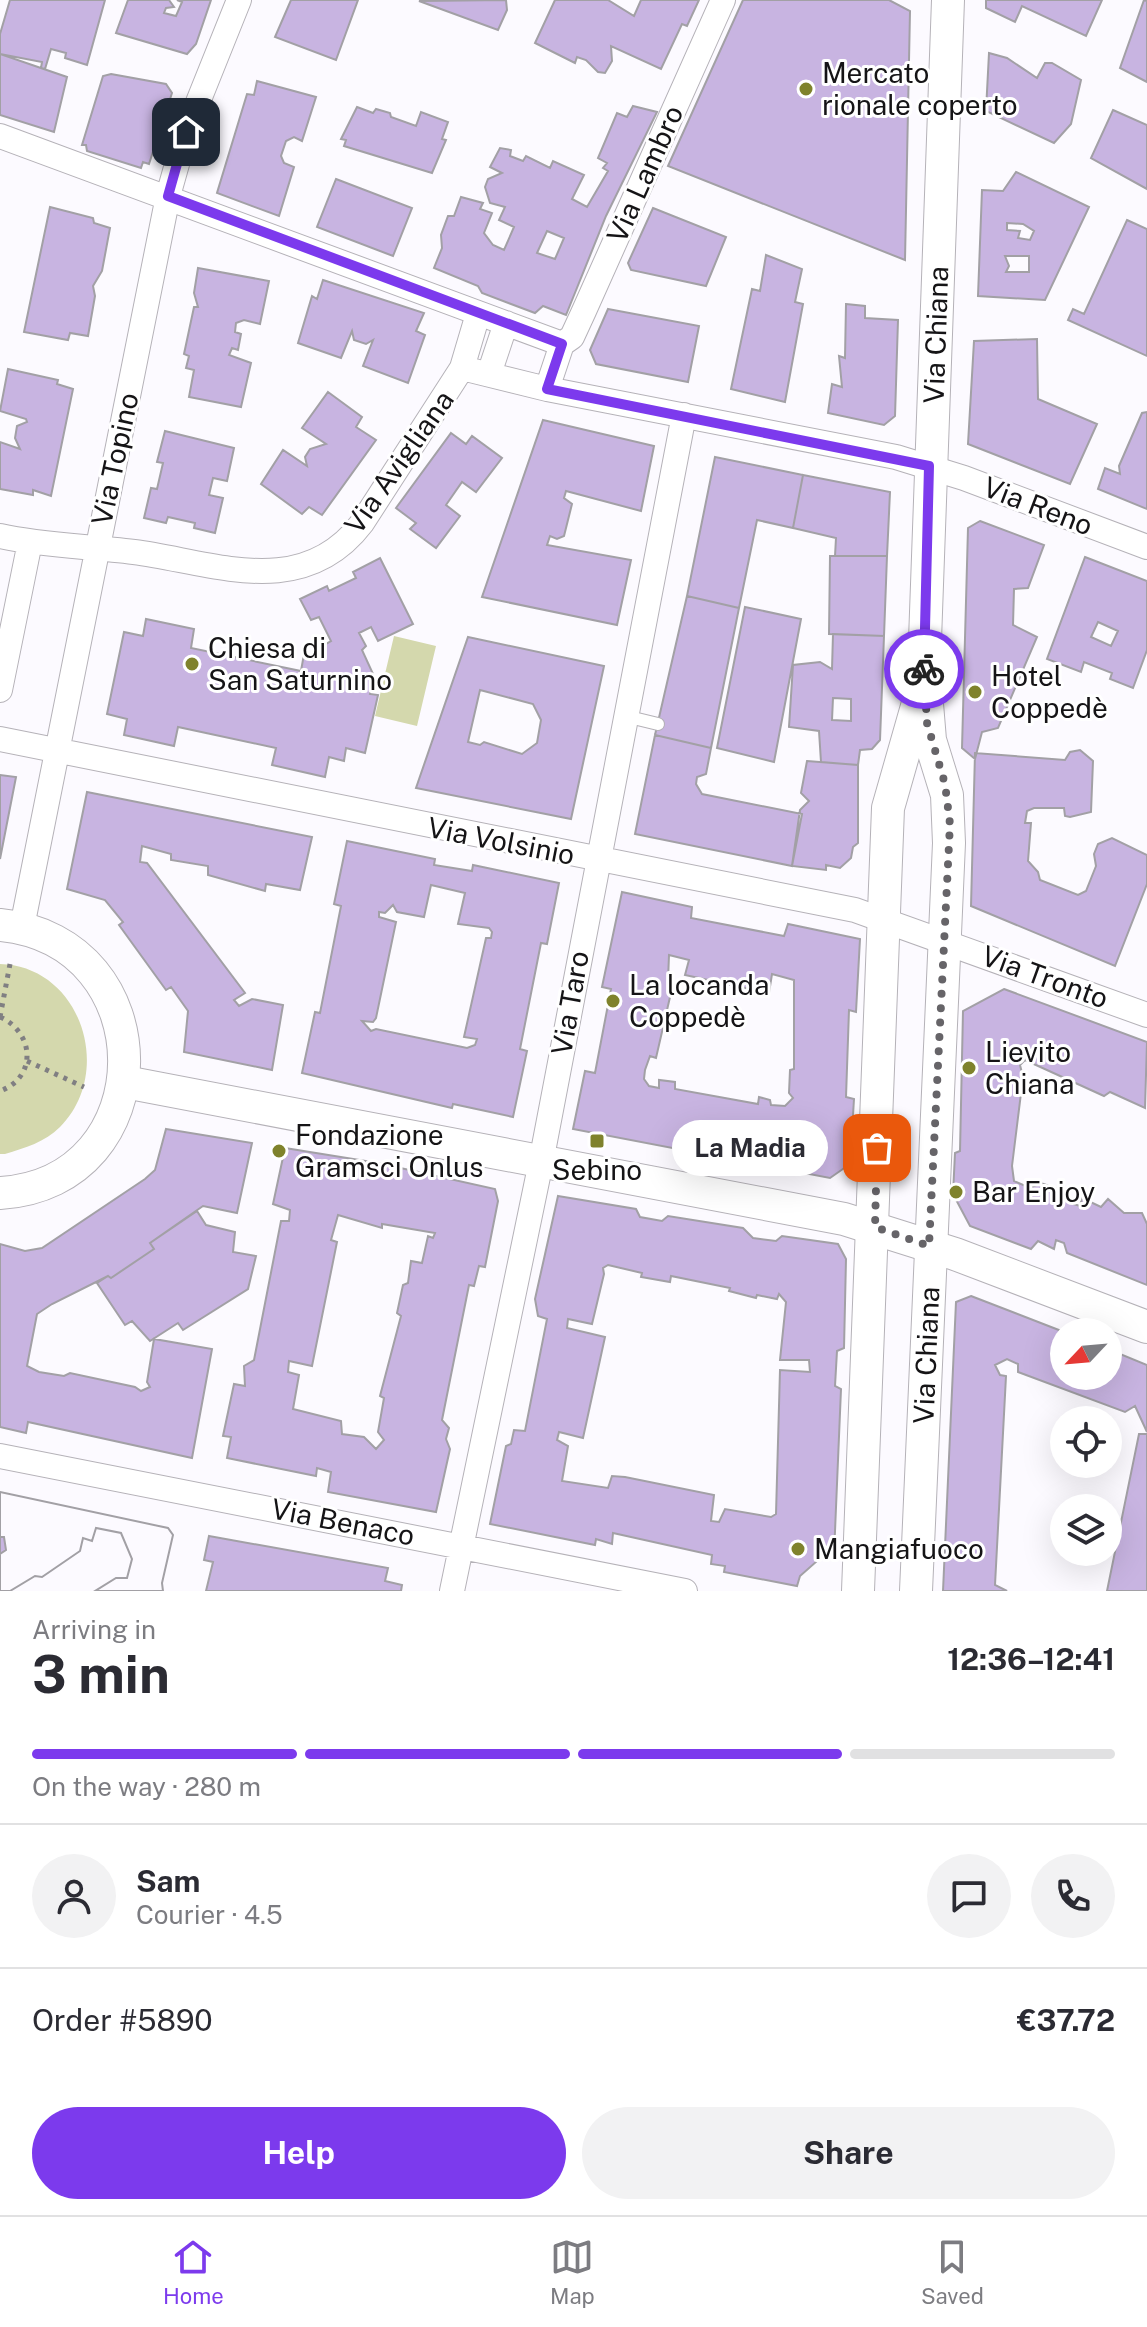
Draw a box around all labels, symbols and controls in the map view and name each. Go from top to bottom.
place label: Mercato rionale coperto [822,56,1018,121]
marker: Mercato rionale coperto [797,80,815,98]
pin [152,98,220,166]
street label: Via Lambro [600,100,689,248]
icon: home [164,110,208,154]
street label: Via Chiana [917,265,954,404]
street label: Via Avigliana [337,384,460,540]
street label: Via Topino [84,390,145,528]
street label: Via Reno [979,470,1097,541]
courier [884,629,964,709]
place label: Chiesa di San Saturnino [208,631,392,696]
icon: bike [902,647,946,691]
marker: Chiesa di San Saturnino [183,655,201,673]
place label: Hotel Coppedè [991,659,1108,724]
marker: Hotel Coppedè [966,683,984,701]
street label: Via Volsinio [425,810,577,871]
street label: Via Tronto [977,938,1113,1015]
street label: Via Taro [544,948,595,1058]
place label: La locanda Coppedè [629,968,769,1033]
marker: La locanda Coppedè [604,992,622,1010]
place label: Lievito Chiana [985,1035,1074,1100]
marker: Lievito Chiana [960,1059,978,1077]
pin [843,1114,911,1182]
place label: Fondazione Gramsci Onlus [295,1118,483,1183]
callout: La Madia [673,1120,829,1176]
icon: bag [855,1126,899,1170]
marker: Sebino [588,1132,606,1150]
text: La Madia [694,1132,806,1163]
marker: Fondazione Gramsci Onlus [270,1142,288,1160]
place label: Sebino [552,1153,642,1186]
place label: Bar Enjoy [972,1175,1095,1208]
marker: Bar Enjoy [947,1183,965,1201]
street label: Via Chiana [906,1286,945,1425]
north arrow [1050,1318,1122,1390]
map controls [1050,1318,1122,1566]
button: locate [1050,1406,1122,1478]
street label: Via Benaco [269,1491,418,1552]
button: layers [1050,1494,1122,1566]
place label: Mangiafuoco [814,1532,984,1565]
marker: Mangiafuoco [789,1540,807,1558]
text: Arriving in [32,1614,156,1645]
text: 12:36–12:41 [947,1641,1115,1677]
text: 3 min [32,1644,170,1705]
text: On the way · 280 m [32,1771,261,1802]
button: person [32,1854,116,1938]
button: chat [927,1854,1011,1938]
button: phone [1031,1854,1115,1938]
text: Sam [136,1863,200,1899]
text: Courier · 4.5 [136,1899,283,1930]
text: Order #5890 [32,2002,213,2038]
text: €37.72 [1017,2002,1115,2038]
button: Help [32,2107,566,2199]
button: Share [582,2107,1115,2199]
tab: Home [163,2235,224,2309]
tab: Map [550,2235,595,2309]
tab: Saved [921,2235,984,2309]

